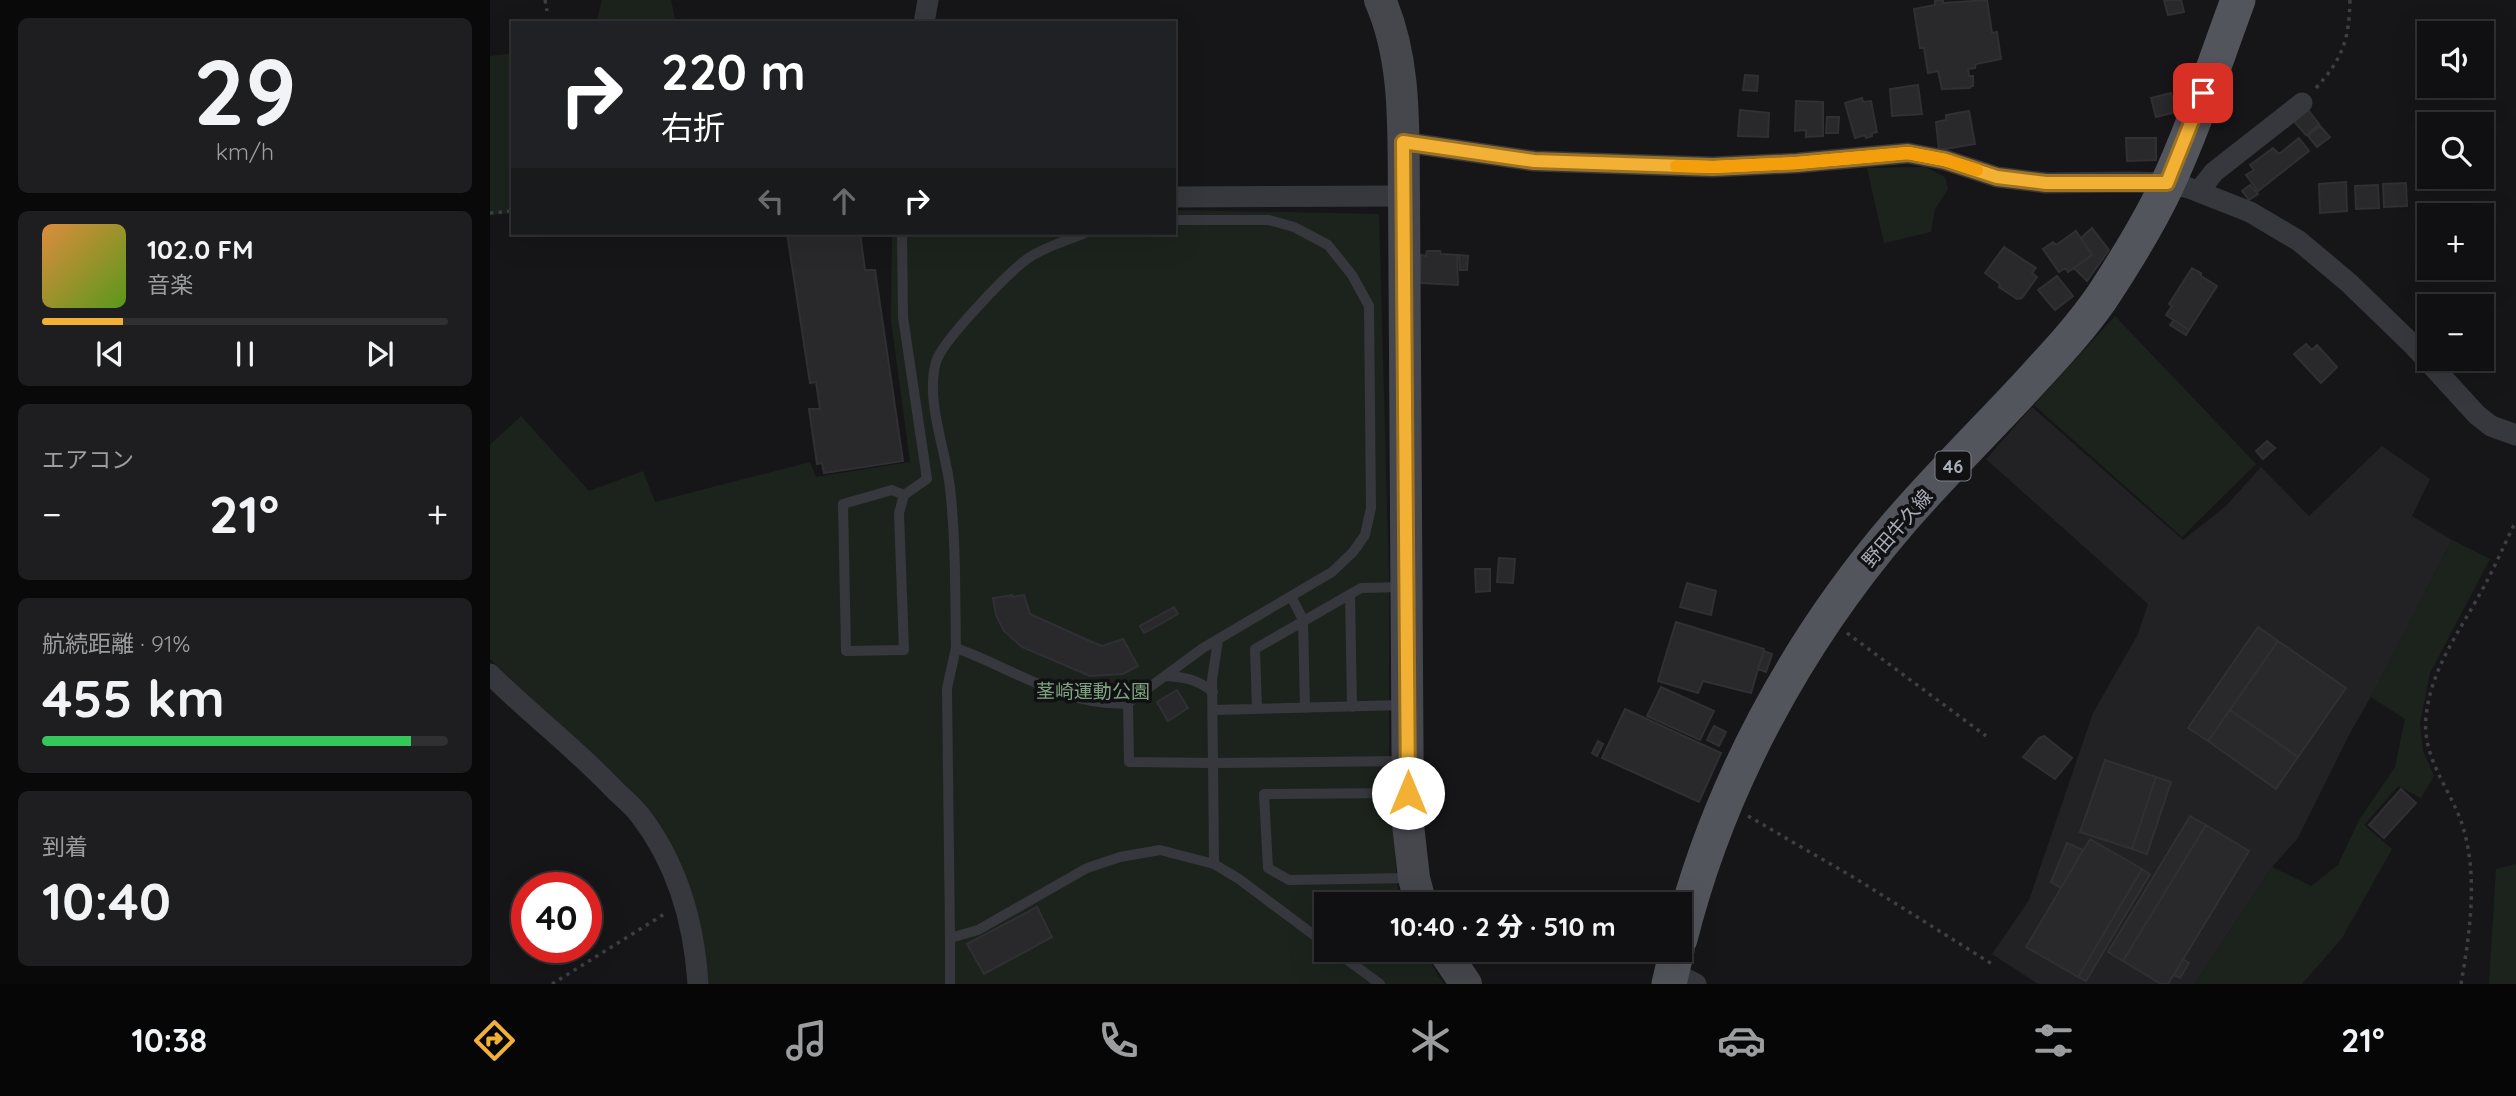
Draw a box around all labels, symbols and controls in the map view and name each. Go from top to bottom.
map controls [2417,21,2494,371]
button: sound [2417,21,2494,98]
text: 29 [193,34,297,148]
text: 220 m [661,41,806,102]
icon: right [546,49,637,140]
pin [2173,63,2233,123]
icon: arrive [2184,74,2222,112]
text: 右折 [661,107,725,147]
button: search [2417,112,2494,189]
text: km/h [216,137,274,166]
icon: left [752,182,790,220]
icon: ahead [825,182,863,220]
icon: right [898,182,936,220]
button: + [2417,203,2494,280]
text: 102.0 FM [147,233,254,266]
text: 音楽 [147,270,193,299]
button: − [2417,294,2494,371]
icon: previous [91,335,129,373]
icon: pause [226,335,264,373]
icon: next [361,335,399,373]
text: エアコン [42,445,134,474]
road number: 46 [1936,452,1970,480]
text: 21° [209,481,279,546]
street label: 野田牛久線 [1857,484,1937,572]
text: − [42,490,62,538]
text: + [427,490,448,538]
text: 航続距離 · 91% [42,629,190,658]
text: 455 km [42,665,225,730]
park label: 茎崎運動公園 [1036,679,1150,703]
position arrow [1371,756,1445,830]
text: 到着 [42,832,88,861]
text: 10:40 [42,868,171,933]
speed limit sign: 40 [511,872,602,963]
text: 10:40 · 2 分 · 510 m [1390,910,1616,943]
icon: directions [470,1016,519,1065]
icon: music [782,1016,831,1065]
icon: phone [1094,1016,1143,1065]
icon: climate [1406,1016,1455,1065]
icon: car [1717,1016,1766,1065]
icon: filters [2029,1016,2078,1065]
text: 10:38 [131,1020,207,1060]
text: 21° [2341,1020,2384,1060]

